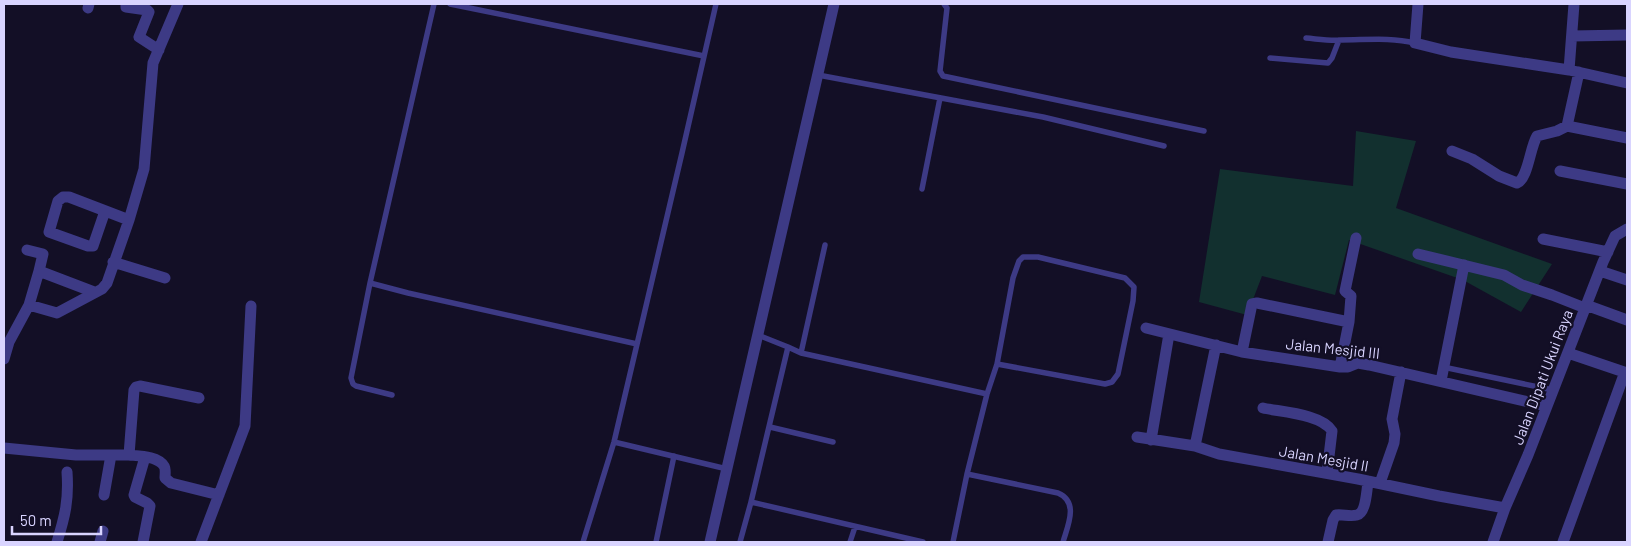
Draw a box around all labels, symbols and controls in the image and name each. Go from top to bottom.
street label: Jalan Dipati Ukui Raya [1508,307,1576,447]
street label: Jalan Mesjid III [1285,334,1381,362]
street label: Jalan Mesjid II [1278,441,1370,475]
scale bar [12,504,101,536]
text: 50 m [20,511,52,529]

